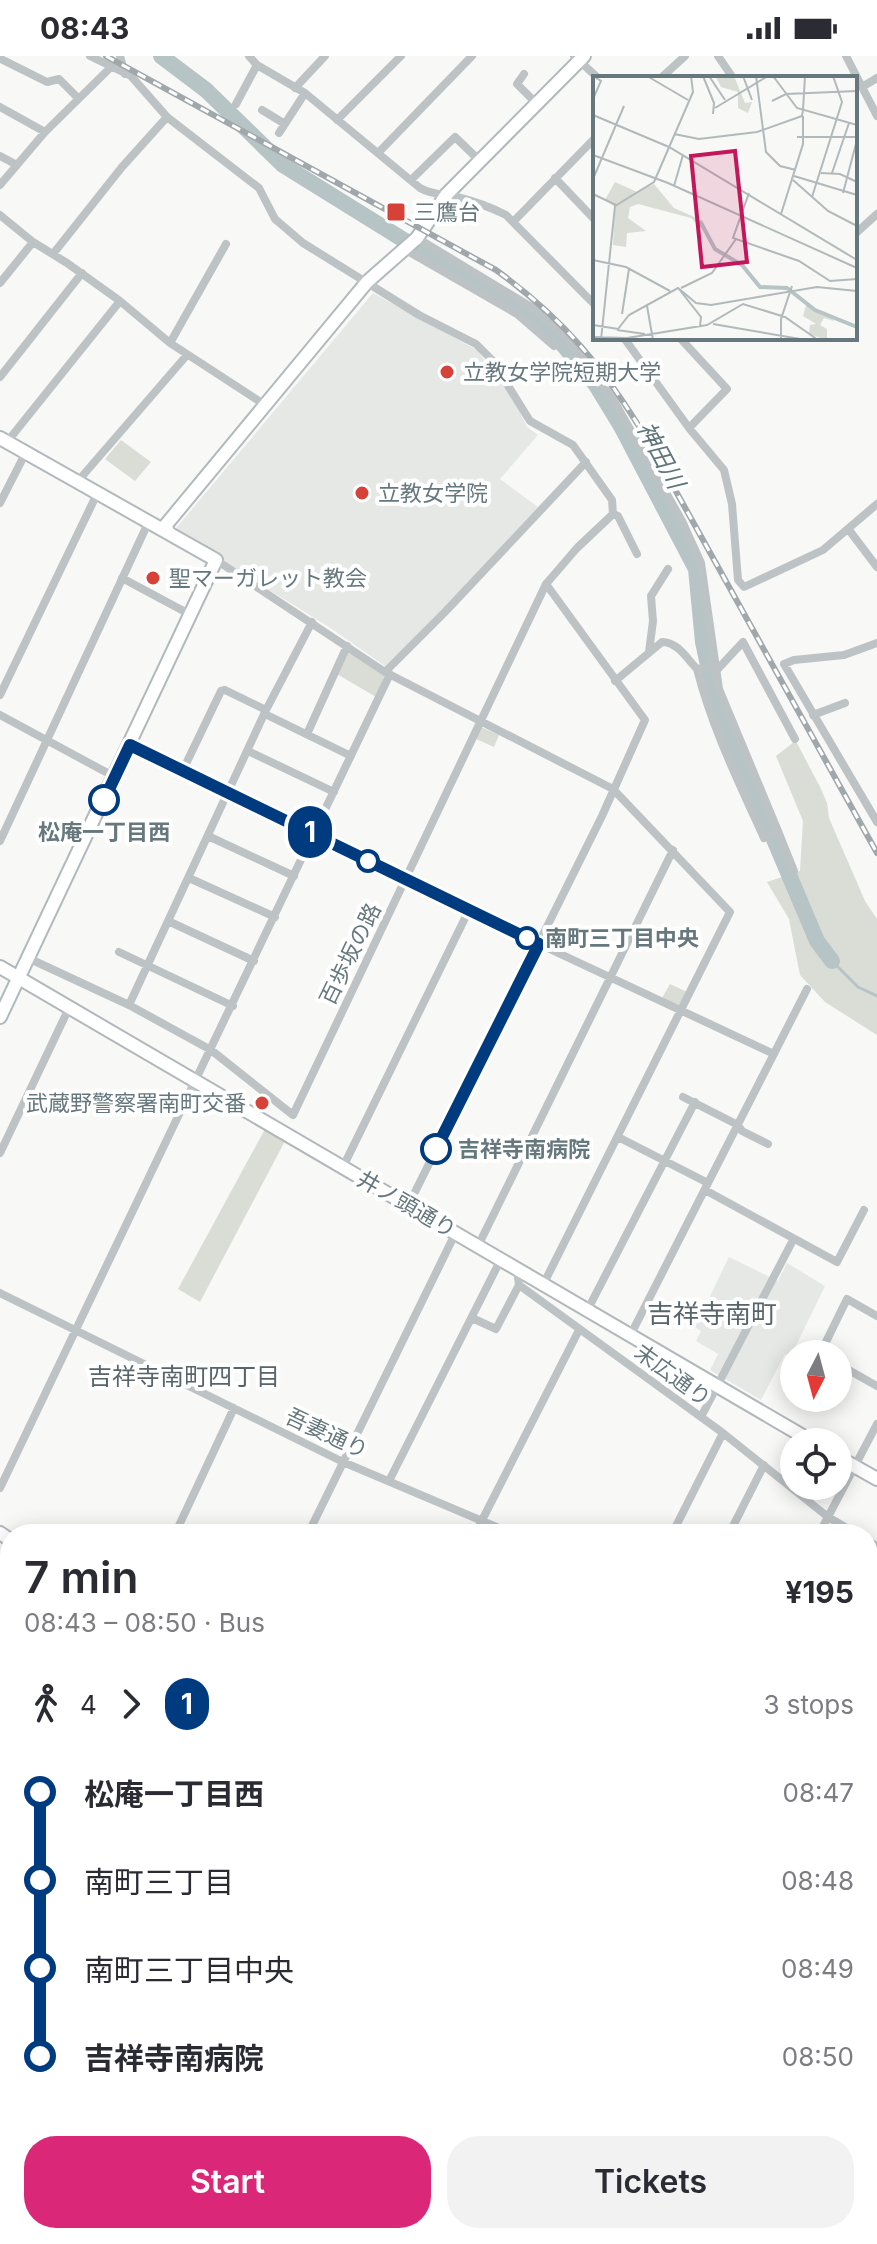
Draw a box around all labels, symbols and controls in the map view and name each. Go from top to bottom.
text: 08:43 [40,10,129,46]
inset map [593,76,857,340]
place label: 三鷹台 [414,199,480,225]
marker: 三鷹台 [385,201,407,223]
place label: 立教女学院短期大学 [463,359,661,385]
marker: 立教女学院短期大学 [438,363,456,381]
water label: 神田川 [631,416,692,496]
place label: 立教女学院 [378,480,488,506]
marker: 立教女学院 [353,484,371,502]
place label: 聖マーガレット教会 [169,565,367,591]
marker: 聖マーガレット教会 [144,569,162,587]
marker: 松庵一丁目西 [89,785,119,815]
line badge: 1 [284,806,336,858]
text: 1 [304,815,316,849]
place label: 松庵一丁目西 [38,819,170,845]
unlabelled marker [357,850,379,872]
street label: 百歩坂の路 [314,899,386,1009]
place label: 南町三丁目中央 [545,925,699,951]
marker: 南町三丁目中央 [516,927,538,949]
place label: 武蔵野警察署南町交番 [26,1090,246,1116]
marker: 武蔵野警察署南町交番 [253,1094,271,1112]
marker: 吉祥寺南病院 [421,1134,451,1164]
place label: 吉祥寺南病院 [458,1136,590,1162]
street label: 井ノ頭通り [353,1165,461,1243]
district label: 吉祥寺南町 [647,1298,777,1329]
street label: 末広通り [630,1339,716,1411]
north arrow [780,1340,852,1412]
map controls [780,1340,852,1500]
district label: 吉祥寺南町四丁目 [88,1362,280,1391]
street label: 吾妻通り [282,1403,372,1463]
button: locate [780,1428,852,1500]
text: 7 min [24,1550,139,1604]
text: ¥195 [785,1574,854,1610]
text: 08:43 – 08:50 · Bus [24,1607,265,1638]
icon: walk [24,1682,68,1726]
icon: forward [109,1682,153,1726]
text: 1 [181,1687,193,1721]
text: 4 [80,1689,97,1720]
text: 3 stops [763,1689,854,1720]
text: 松庵一丁目西 [84,1776,264,1812]
text: 08:47 [783,1777,854,1808]
text: 南町三丁目 [84,1864,234,1900]
text: 08:48 [781,1865,854,1896]
text: 南町三丁目中央 [84,1952,294,1988]
text: 08:49 [781,1953,854,1984]
text: 吉祥寺南病院 [84,2040,264,2076]
text: 08:50 [782,2041,854,2072]
button: Start [24,2136,431,2228]
button: Tickets [447,2136,854,2228]

